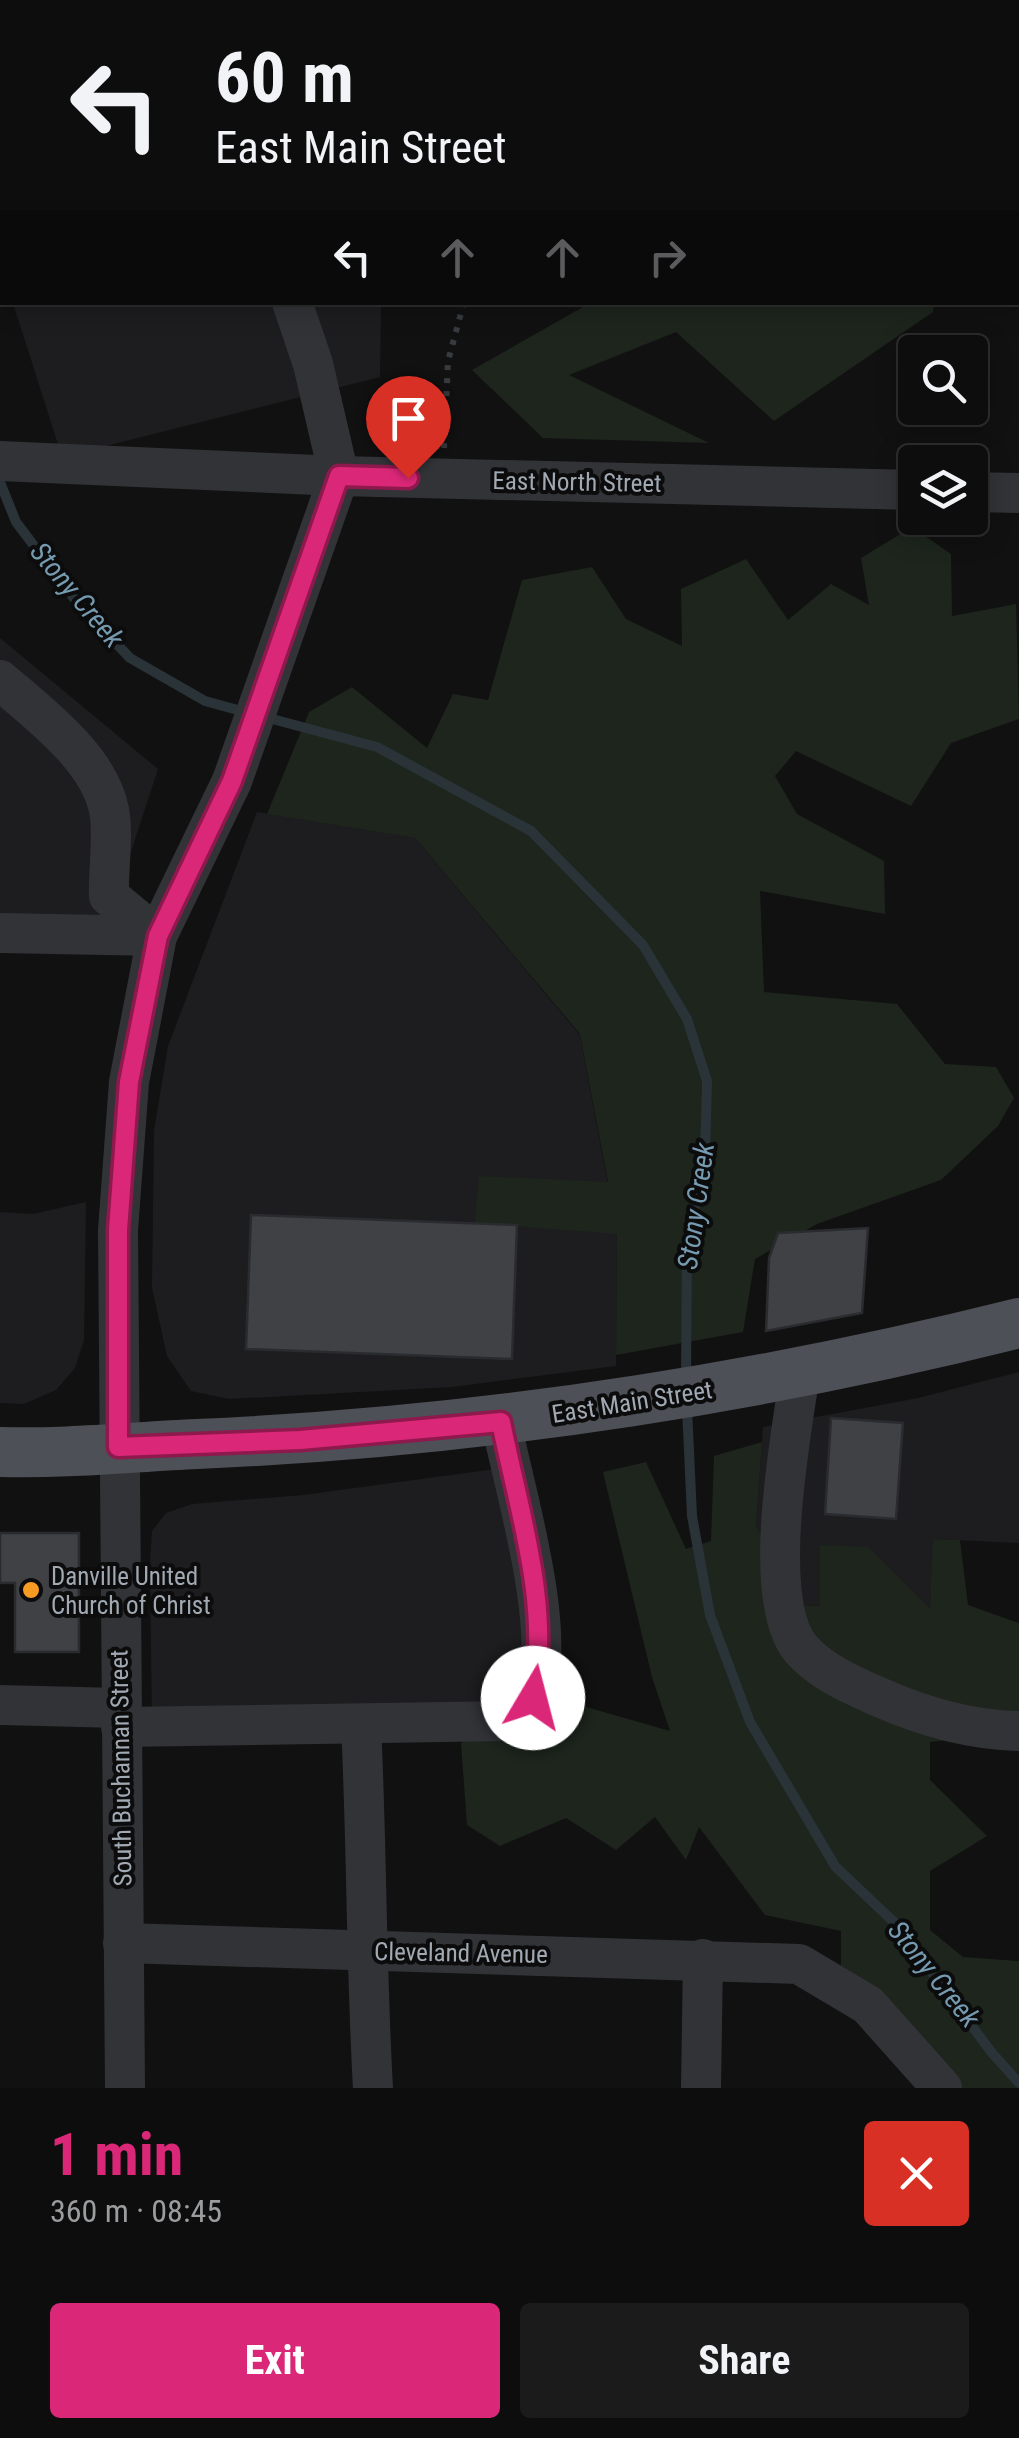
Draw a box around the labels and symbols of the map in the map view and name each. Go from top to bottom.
pin [366,376,451,479]
street label: East North Street [492,466,662,498]
water label: Stony Creek [23,536,131,655]
water label: Stony Creek [671,1140,721,1271]
street label: East Main Street [550,1375,714,1429]
place label: Danville United Church of Christ [51,1562,211,1620]
marker: Danville United Church of Christ [20,1579,42,1601]
position arrow [481,1646,585,1750]
street label: South Buchannan Street [104,1649,138,1887]
water label: Stony Creek [881,1914,987,2034]
street label: Cleveland Avenue [374,1937,548,1969]

